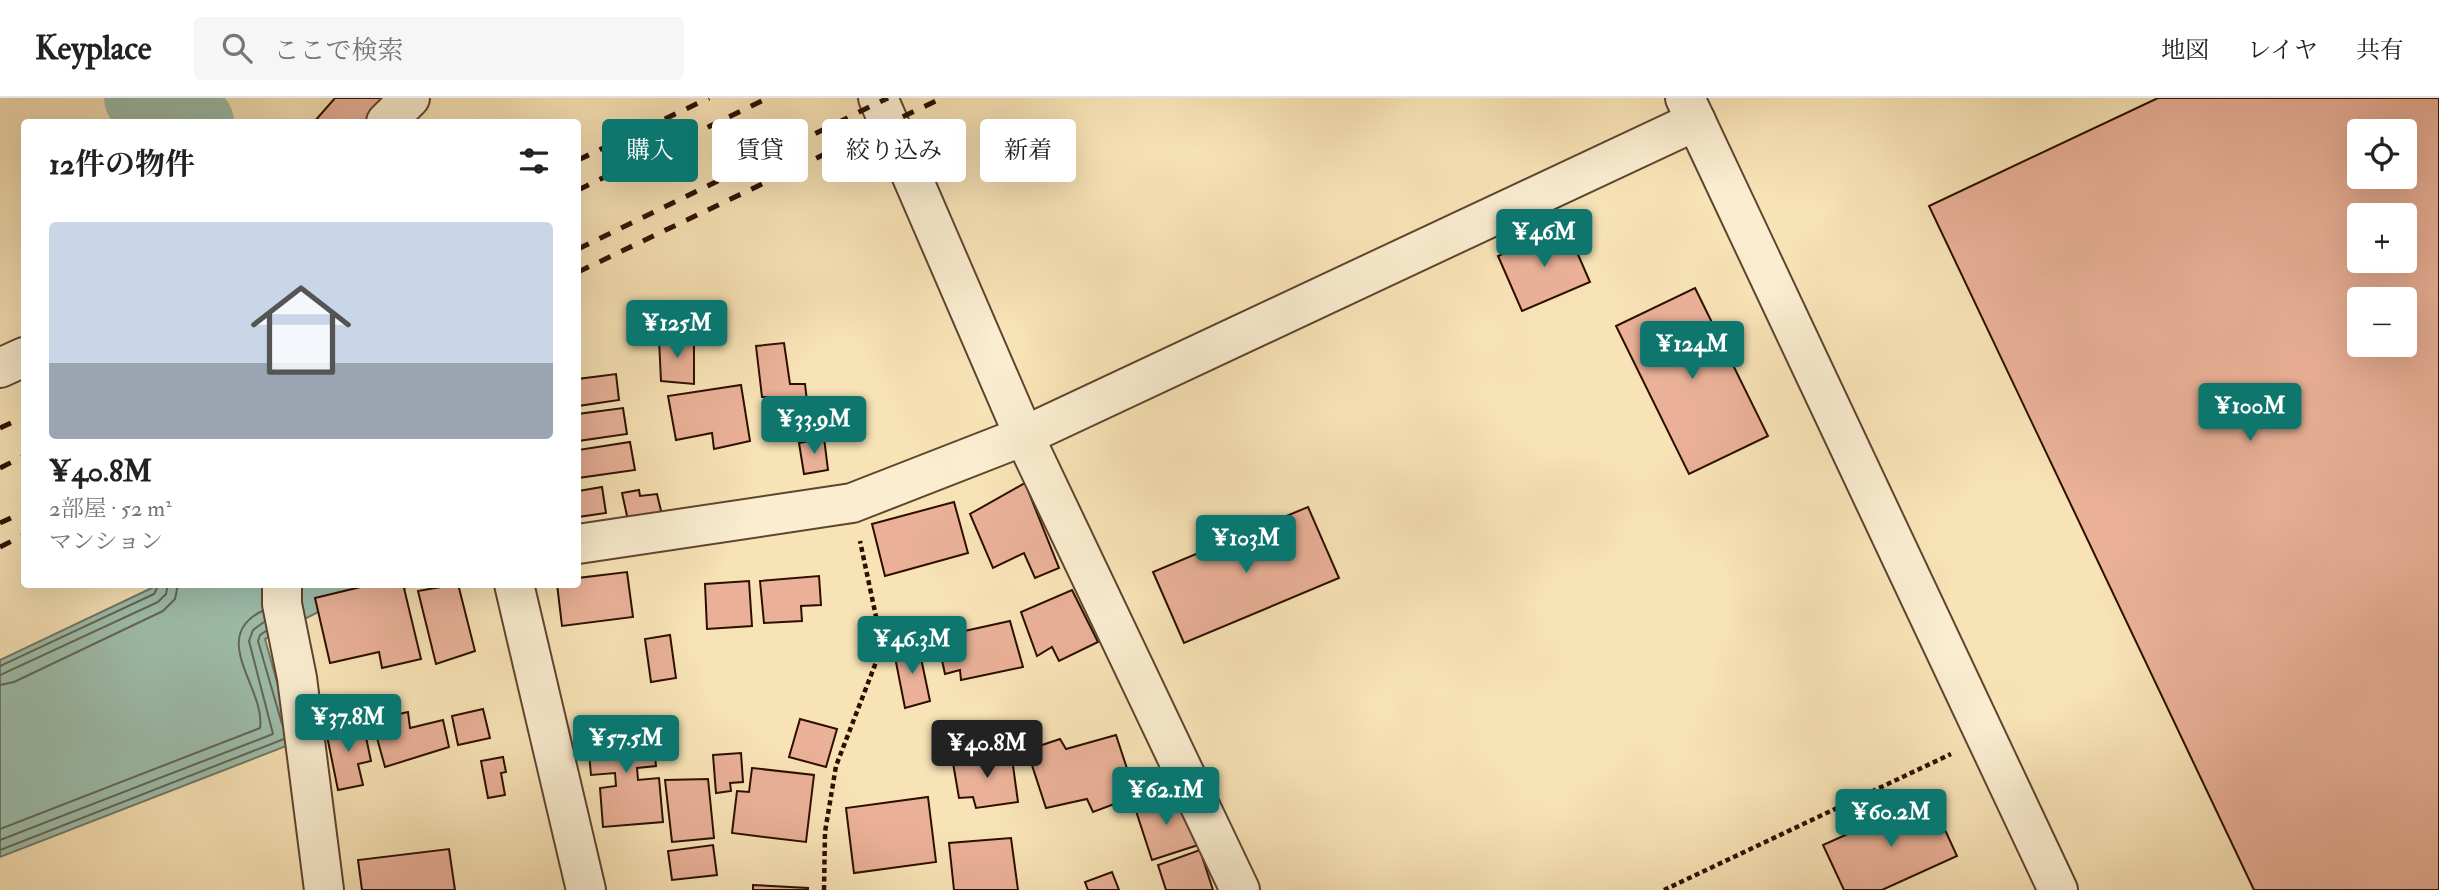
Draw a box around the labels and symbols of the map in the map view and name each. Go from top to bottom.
pin: ¥46M [1503,209,1585,269]
pin: ¥125M [628,300,726,360]
pin: ¥124M [1643,322,1741,381]
pin: ¥100M [2201,384,2299,443]
pin: ¥33.9M [757,396,871,456]
pin: ¥103M [1197,516,1295,575]
pin: ¥46.3M [855,616,969,676]
pin: ¥37.8M [291,694,405,754]
pin: ¥57.5M [569,716,683,775]
pin: ¥40.8M [930,720,1044,780]
pin: ¥62.1M [1109,768,1223,827]
pin: ¥60.2M [1834,790,1948,849]

